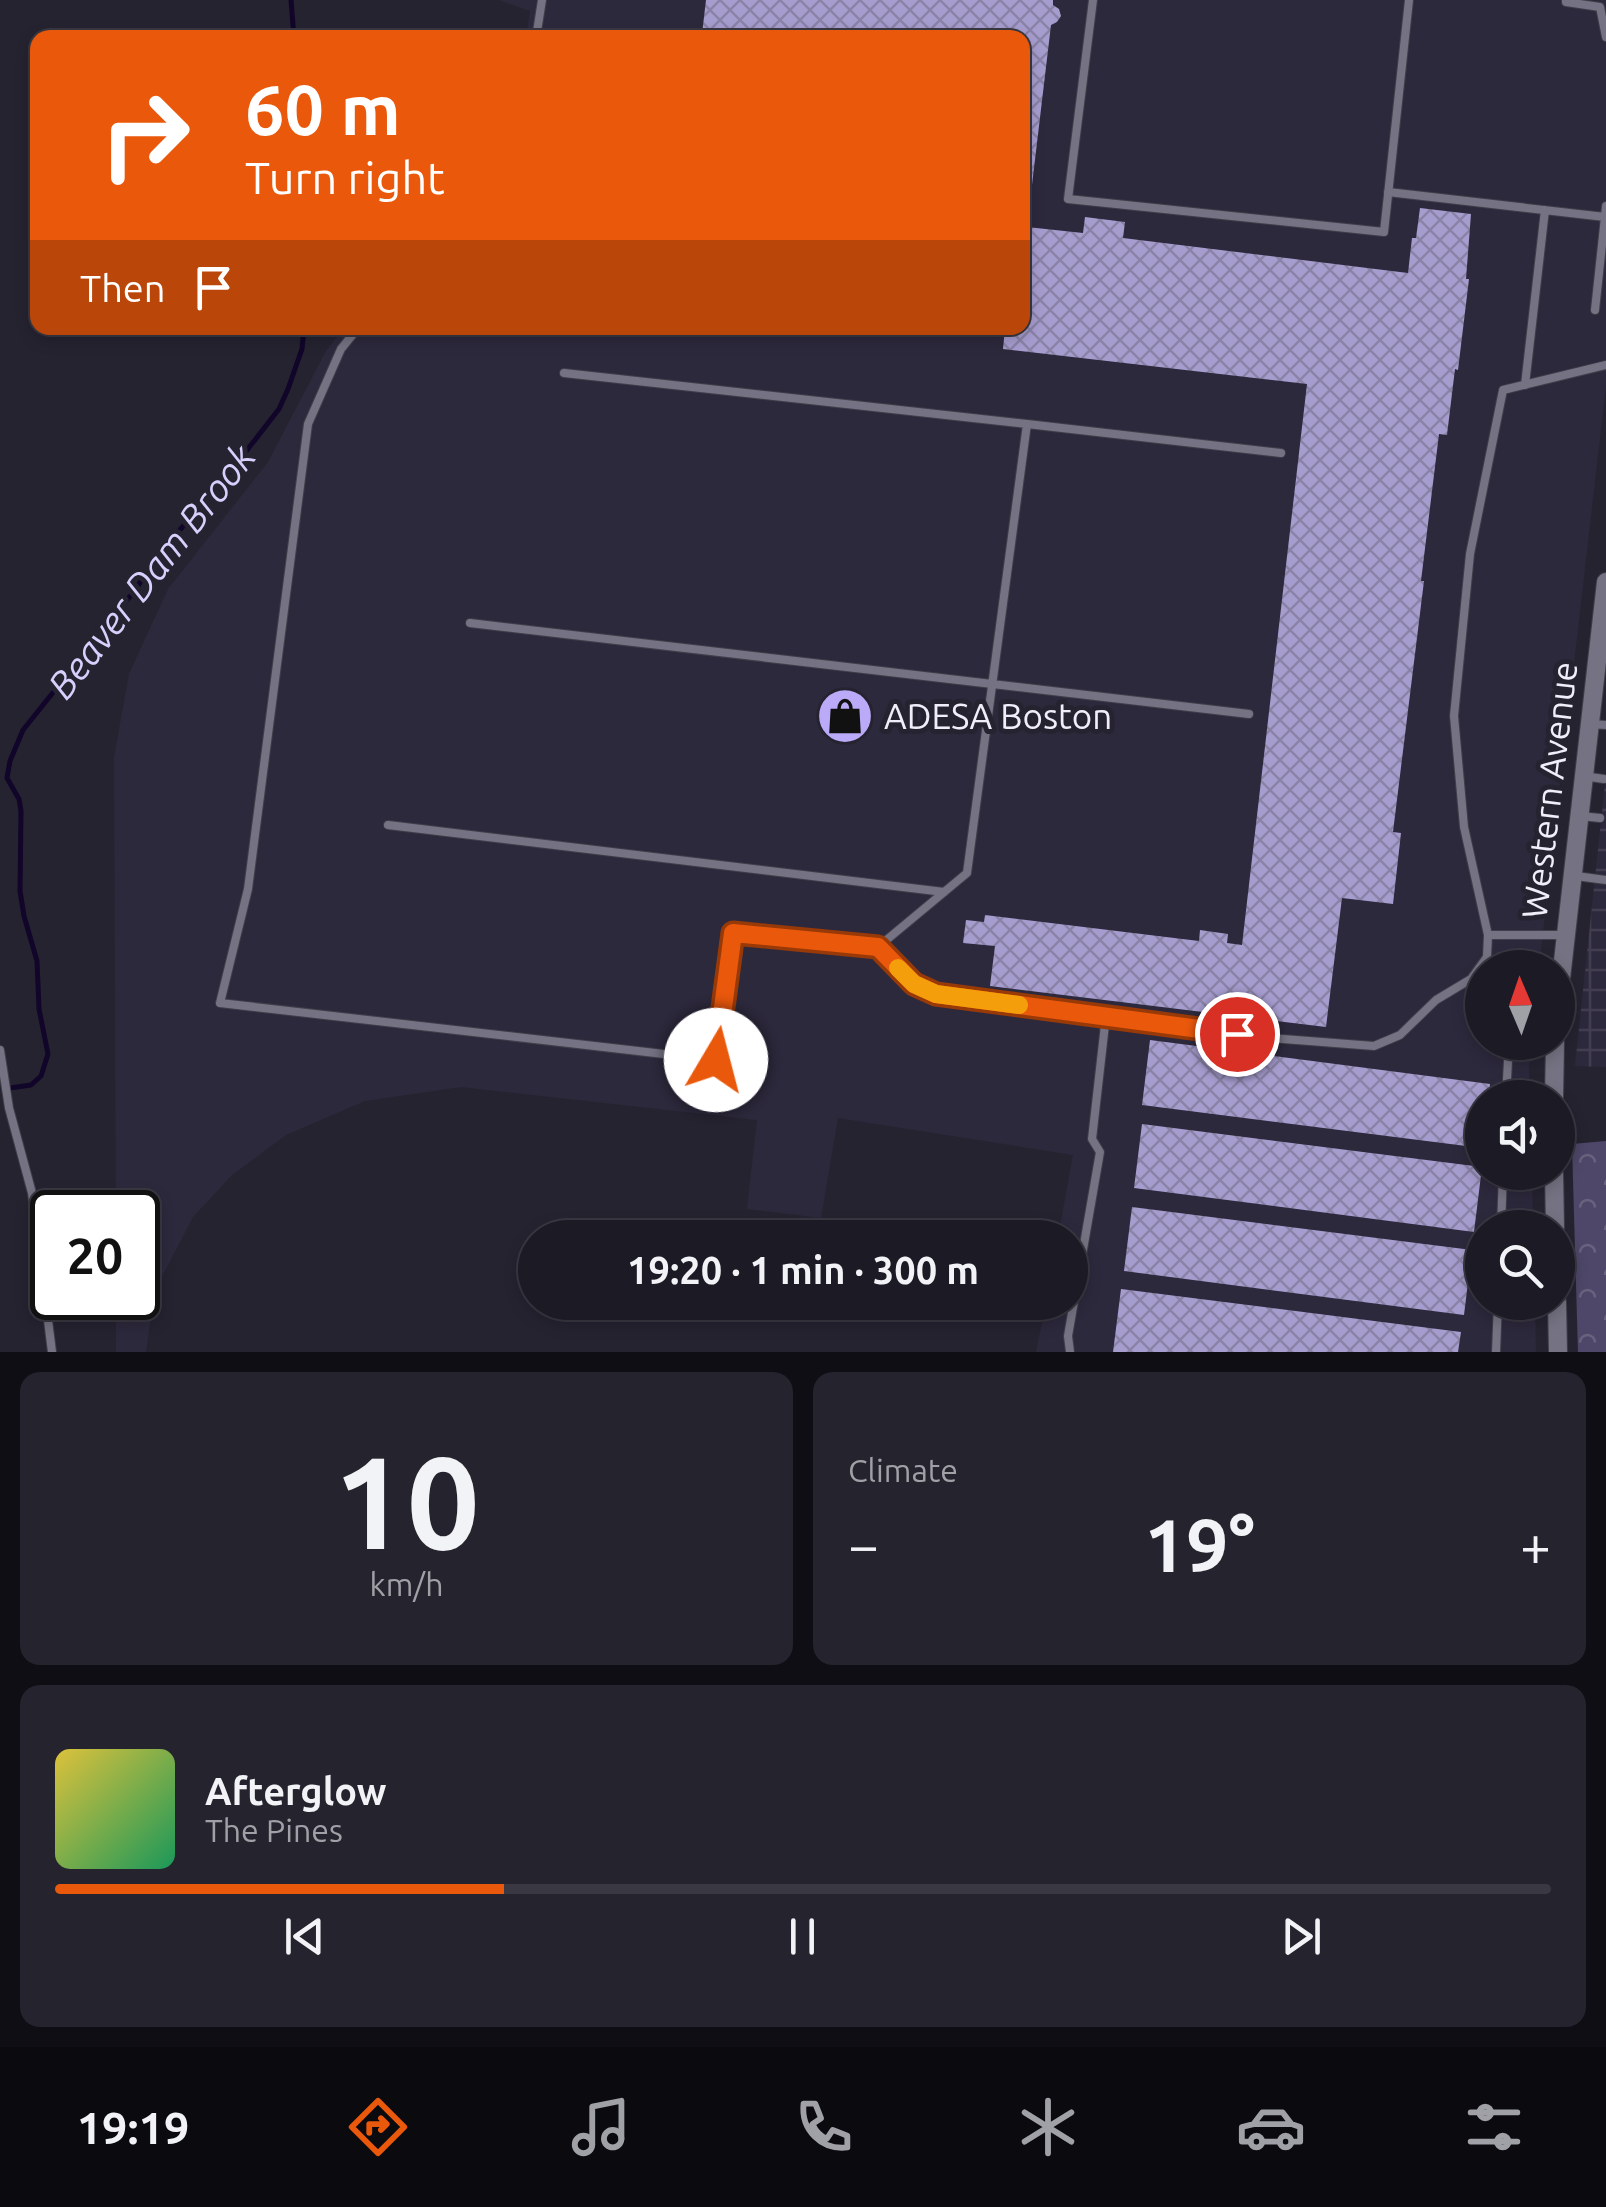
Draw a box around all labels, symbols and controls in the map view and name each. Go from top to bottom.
icon: right [80,70,210,200]
text: 60 m [245,70,401,148]
text: Turn right [245,152,445,203]
icon: arrive [186,260,241,315]
text: Then [80,267,166,309]
water label: Beaver Dam Brook [39,436,263,706]
street label: Western Avenue [1513,659,1585,921]
shop icon: ADESA Boston [815,686,875,746]
place label: ADESA Boston [884,696,1112,736]
north arrow [1465,950,1575,1060]
map controls [1465,950,1575,1320]
pin [1195,992,1280,1077]
icon: arrive [1210,1007,1265,1062]
position arrow [664,1008,768,1112]
button: sound [1465,1080,1575,1190]
speed limit sign: 20 [30,1190,160,1320]
button: search [1465,1210,1575,1320]
text: 19:20 · 1 min · 300 m [627,1249,979,1291]
text: 10 [333,1428,480,1574]
text: Climate [848,1452,958,1488]
text: 19° [1144,1502,1255,1586]
text: − [848,1514,879,1575]
text: + [1520,1514,1551,1575]
text: km/h [370,1566,443,1602]
text: Afterglow [205,1770,387,1812]
text: The Pines [205,1812,343,1848]
icon: previous [277,1909,332,1964]
icon: pause [775,1909,830,1964]
icon: next [1274,1909,1329,1964]
icon: directions [343,2092,413,2162]
icon: music [566,2092,636,2162]
icon: phone [789,2092,859,2162]
icon: climate [1013,2092,1083,2162]
icon: car [1236,2092,1306,2162]
icon: filters [1459,2092,1529,2162]
text: 19:19 [77,2102,189,2153]

